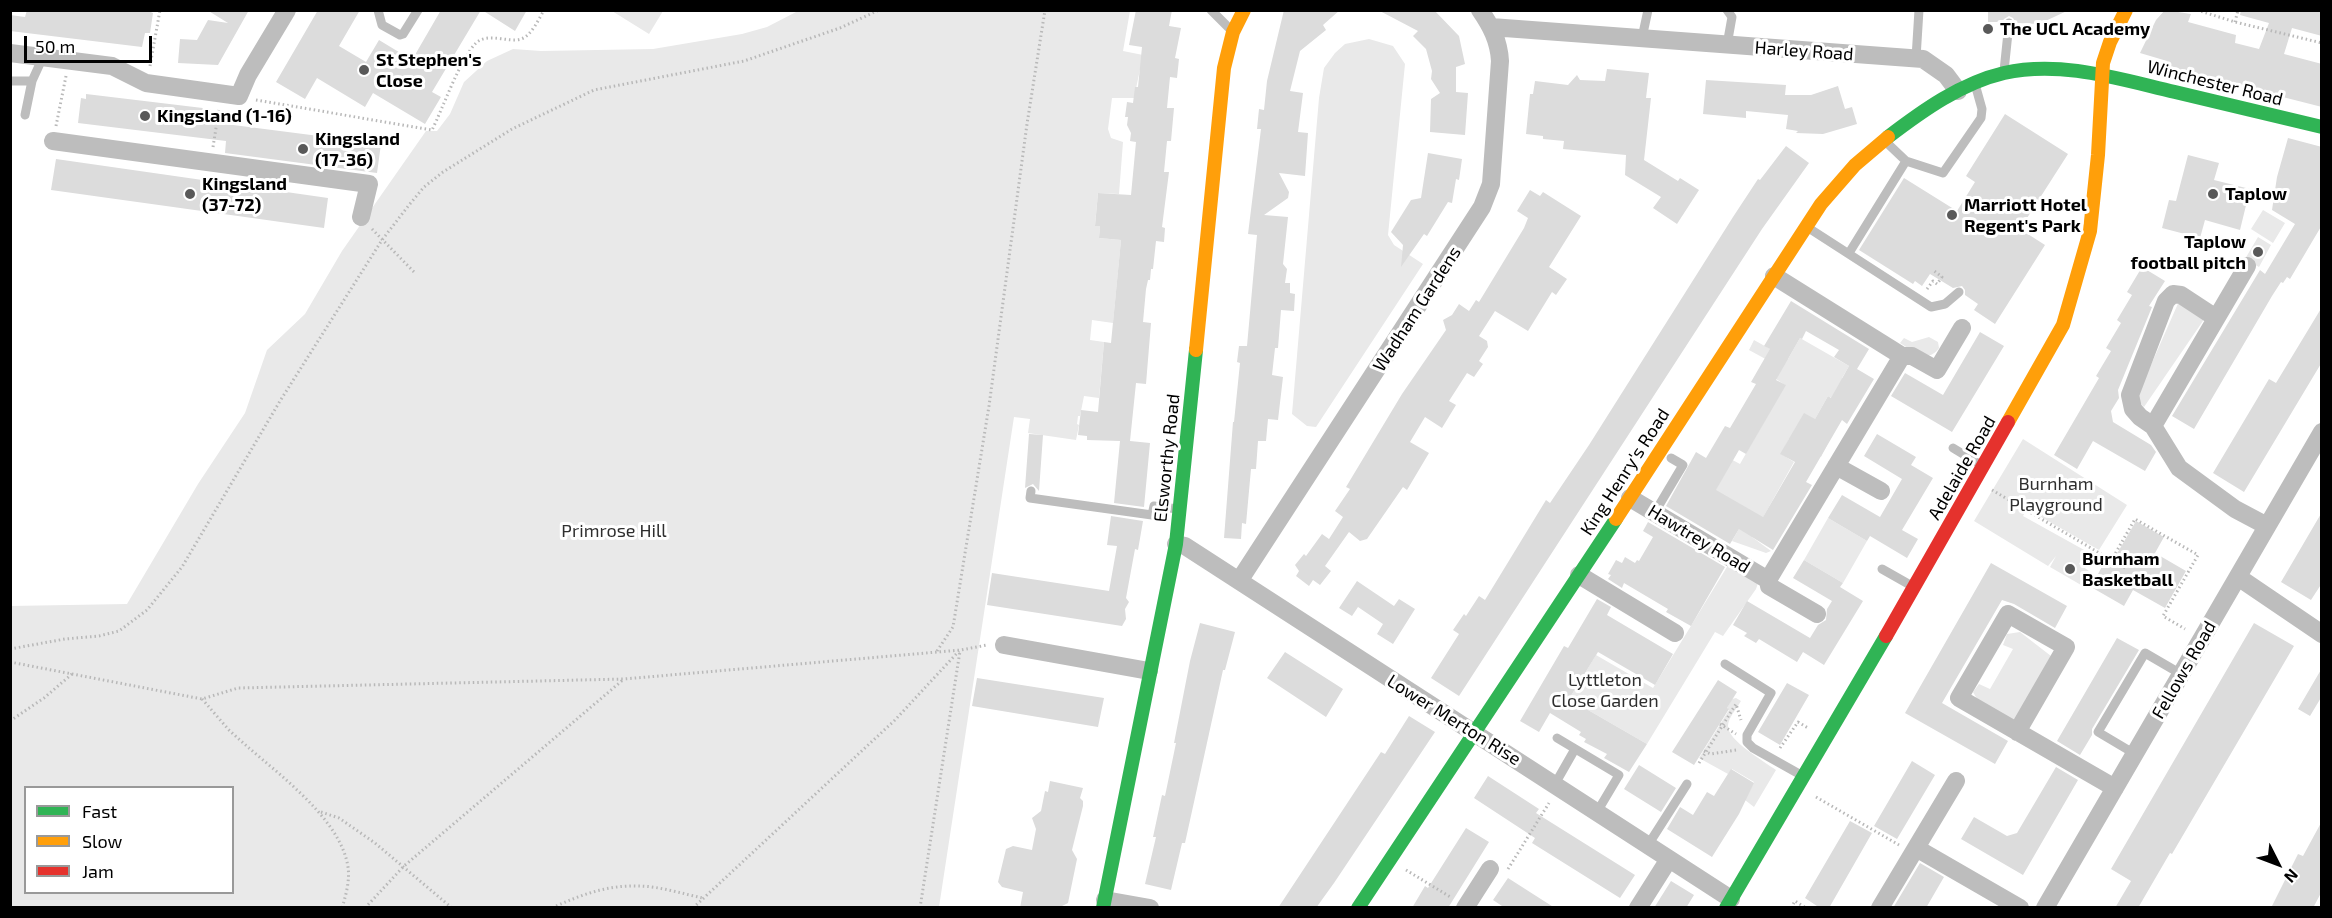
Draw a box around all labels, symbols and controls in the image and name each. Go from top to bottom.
place label: The UCL Academy [2000,18,2150,40]
marker: The UCL Academy [1981,22,1995,36]
scale bar [27,24,154,62]
text: 50 m [35,35,75,57]
street label: Harley Road [1754,37,1854,65]
place label: St Stephen's Close [376,49,482,92]
street label: Winchester Road [2145,56,2285,110]
marker: St Stephen's Close [357,63,371,77]
place label: Kingsland (1-16) [157,105,292,127]
marker: Kingsland (1-16) [138,109,152,123]
place label: Kingsland (17-36) [315,128,400,170]
marker: Kingsland (17-36) [296,142,310,156]
place label: Kingsland (37-72) [202,173,287,216]
place label: Taplow [2225,183,2287,205]
marker: Kingsland (37-72) [183,187,197,201]
marker: Taplow [2206,187,2220,201]
place label: Marriott Hotel Regent's Park [1964,194,2087,236]
marker: Marriott Hotel Regent's Park [1945,208,1959,222]
place label: Taplow football pitch [2130,231,2246,274]
street label: Wadham Gardens [1368,242,1466,376]
marker: Taplow football pitch [2251,245,2265,259]
street label: Elsworthy Road [1150,393,1184,523]
street label: King Henry's Road [1576,405,1674,539]
street label: Adelaide Road [1924,412,2000,524]
park label: Burnham Playground [2009,473,2103,516]
street label: Hawtrey Road [1644,500,1754,578]
park label: Primrose Hill [561,520,667,542]
place label: Burnham Basketball [2082,548,2173,590]
marker: Burnham Basketball [2063,562,2077,576]
street label: Fellows Road [2147,617,2221,723]
park label: Lyttleton Close Garden [1551,669,1659,712]
street label: Lower Merton Rise [1383,670,1525,770]
legend [24,786,234,894]
text: Fast [82,800,117,822]
text: Slow [82,830,122,852]
north arrow [2248,834,2308,894]
text: Jam [82,860,114,882]
text: N [2281,866,2303,887]

